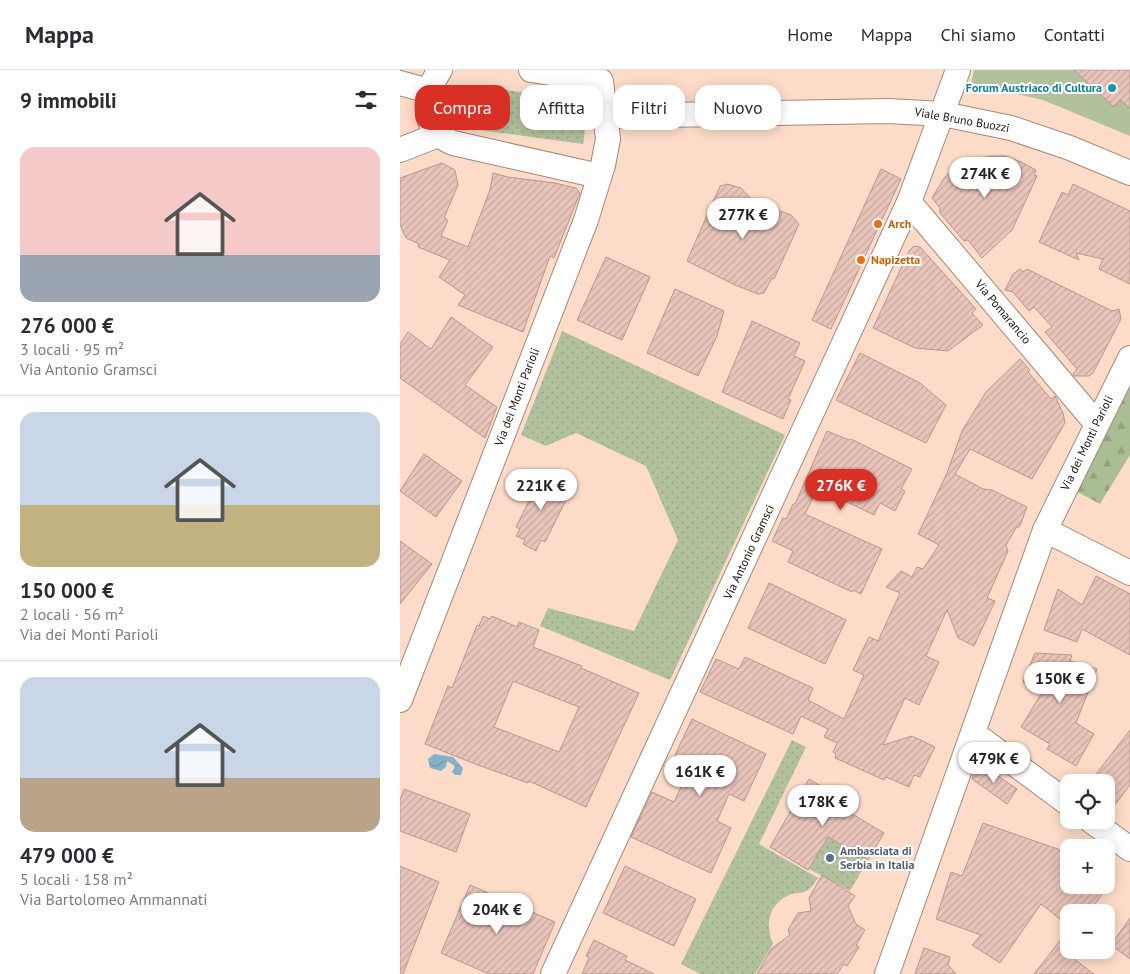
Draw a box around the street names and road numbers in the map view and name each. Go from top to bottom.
street label: Viale Bruno Buozzi [912,104,1011,135]
street label: Via Pomarancio [972,276,1035,347]
street label: Via dei Monti Parioli [491,346,542,449]
street label: Via dei Monti Parioli [1057,393,1116,494]
street label: Via Antonio Gramsci [720,502,777,603]

